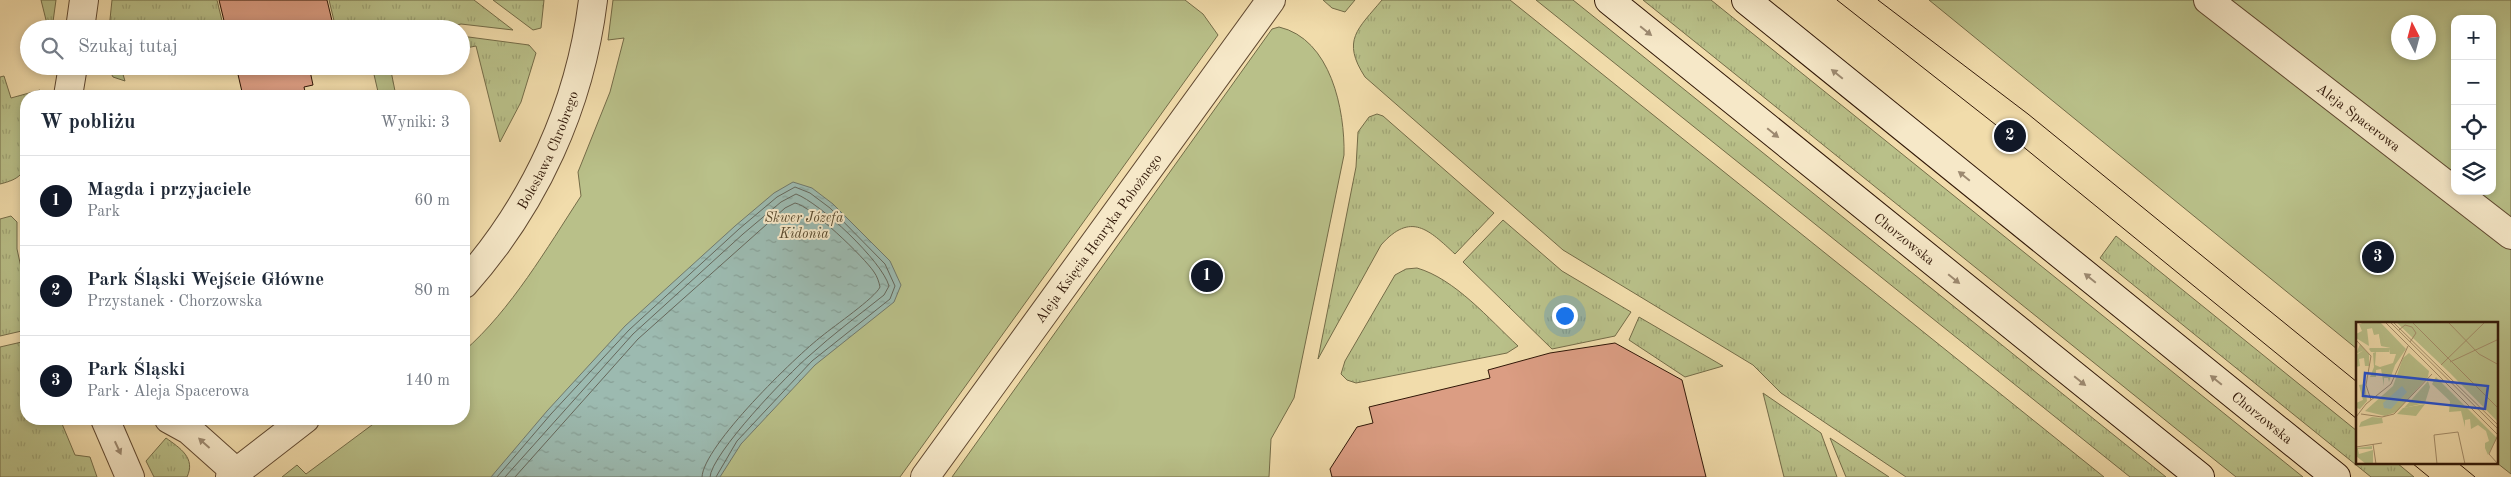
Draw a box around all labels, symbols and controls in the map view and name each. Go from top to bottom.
north arrow [2391,15,2436,60]
map controls [2451,15,2496,195]
button: + [2451,15,2496,60]
search box [20,20,470,75]
one-way arrow [1640,25,1653,36]
icon: search [38,34,66,62]
text: Szukaj tutaj [78,38,178,57]
button: − [2451,60,2496,105]
one-way arrow [1831,68,1844,79]
street label: Aleja Spacerowa [2314,81,2403,155]
street label: Bolesława Chrobrego [515,89,581,212]
button: locate [2451,105,2496,150]
text: W pobliżu [40,112,135,133]
text: Wyniki: 3 [381,115,450,131]
pin: 2 [1994,117,2026,155]
one-way arrow [1766,127,1779,138]
button: layers [2451,150,2496,195]
street label: Aleja Księcia Henryka Pobożnego [1033,152,1165,326]
one-way arrow [1958,171,1971,182]
text: Magda i przyjaciele [87,181,252,200]
text: 1 [51,193,61,209]
text: 60 m [414,193,450,209]
text: Park [87,204,120,220]
park label: Skwer Józefa Kidonia [764,211,844,241]
street label: Chorzowska [1871,211,1937,268]
pin: 3 [2362,238,2394,276]
pin: 1 [1191,257,1223,295]
text: Park Śląski Wejście Główne [87,271,324,290]
one-way arrow [1947,273,1960,284]
one-way arrow [2084,273,2097,284]
text: 2 [51,283,61,299]
text: 80 m [414,283,450,299]
text: Przystanek · Chorzowska [87,294,262,310]
your location [1552,303,1578,329]
inset map [2356,322,2498,464]
text: Park Śląski [87,361,185,380]
text: 3 [51,373,61,389]
text: 140 m [405,373,450,389]
one-way arrow [2073,375,2086,386]
one-way arrow [2210,375,2223,386]
text: Park · Aleja Spacerowa [87,384,249,400]
street label: Chorzowska [2229,390,2295,447]
one-way arrow [199,437,211,449]
one-way arrow [114,441,122,455]

